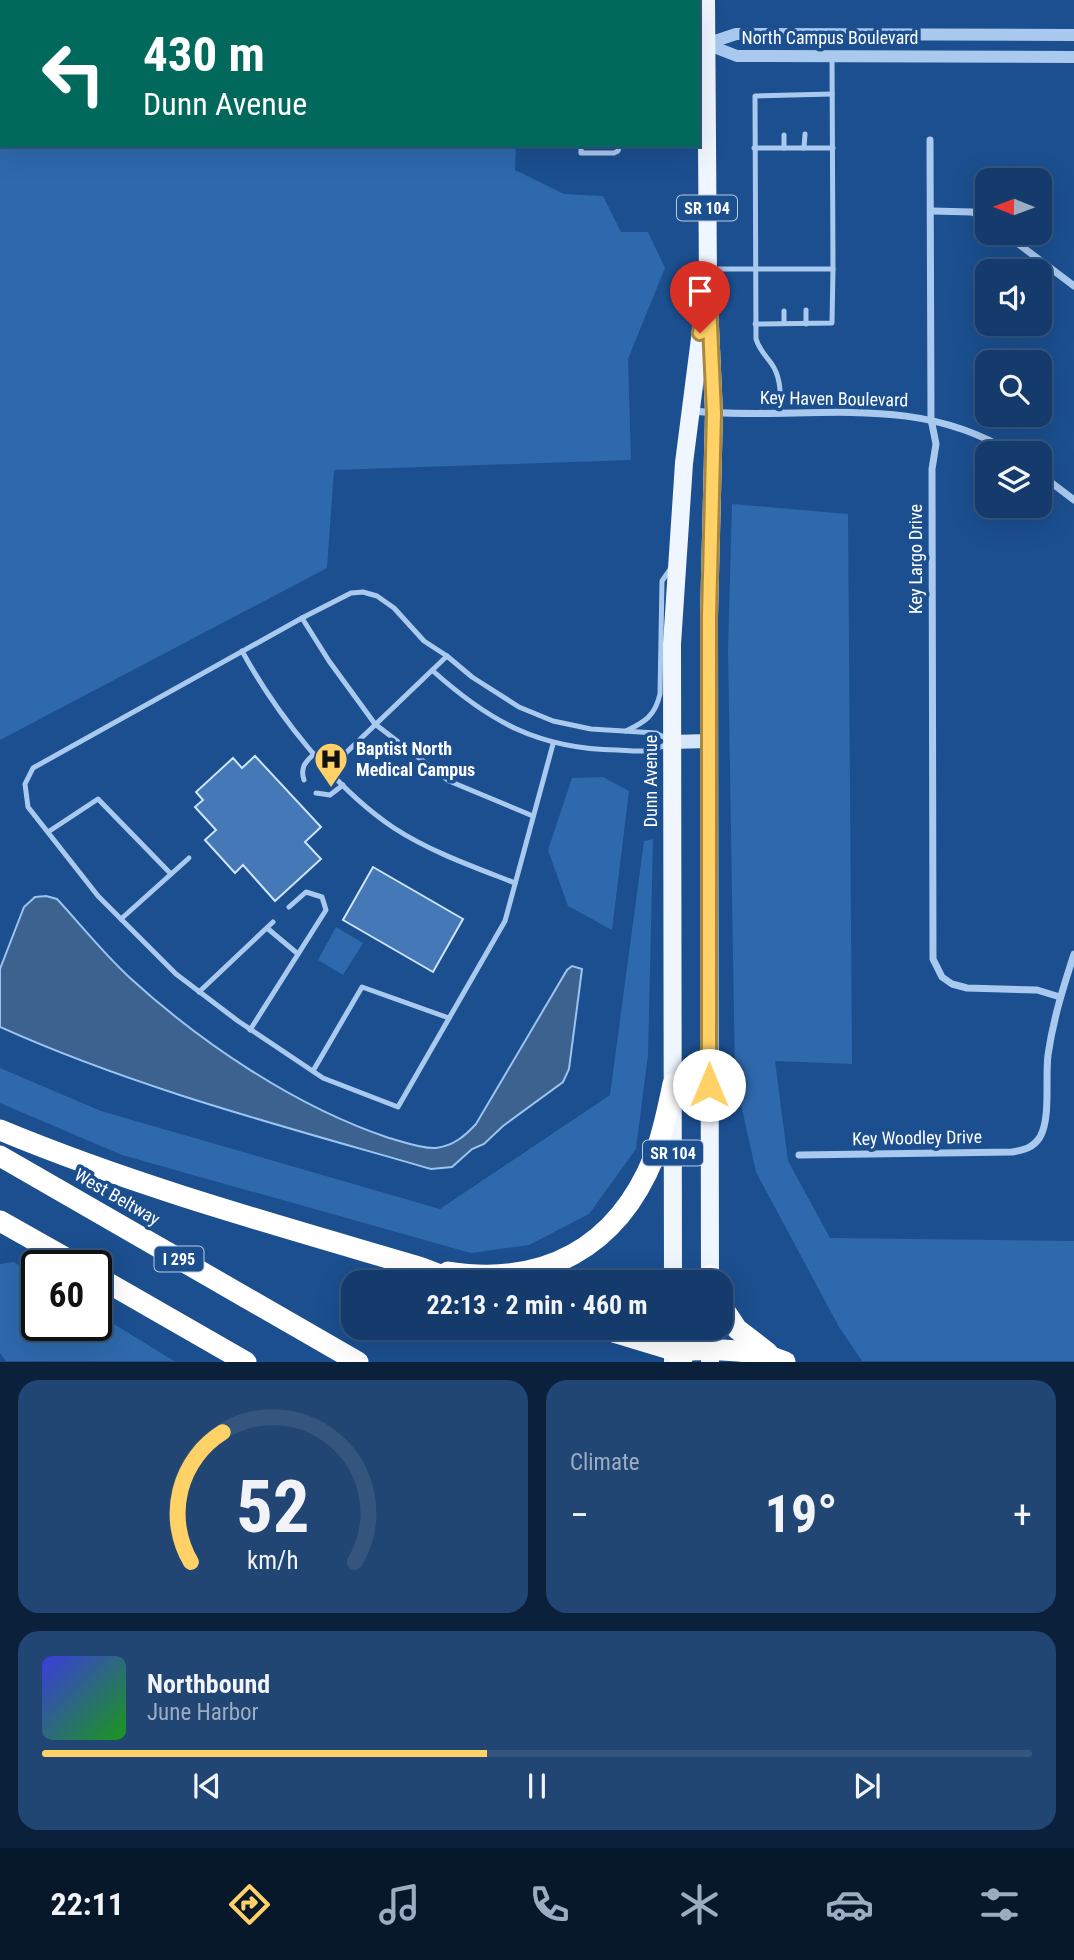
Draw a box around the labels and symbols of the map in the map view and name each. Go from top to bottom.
street label: North Campus Boulevard [741,27,919,48]
north arrow [975,168,1052,245]
road number: SR 104 [677,196,737,220]
pin [670,261,730,333]
street label: Key Haven Boulevard [760,387,908,410]
street label: Key Largo Drive [905,504,926,614]
street label: Dunn Avenue [640,735,661,827]
place label: Baptist North Medical Campus [356,738,475,780]
hospital icon: Baptist North Medical Campus [312,740,350,789]
position arrow [672,1048,746,1122]
street label: Key Woodley Drive [852,1126,982,1149]
road number: SR 104 [643,1140,703,1166]
street label: West Beltway [71,1164,164,1230]
road number: I 295 [154,1246,204,1272]
speed limit sign: 60 [21,1250,112,1341]

